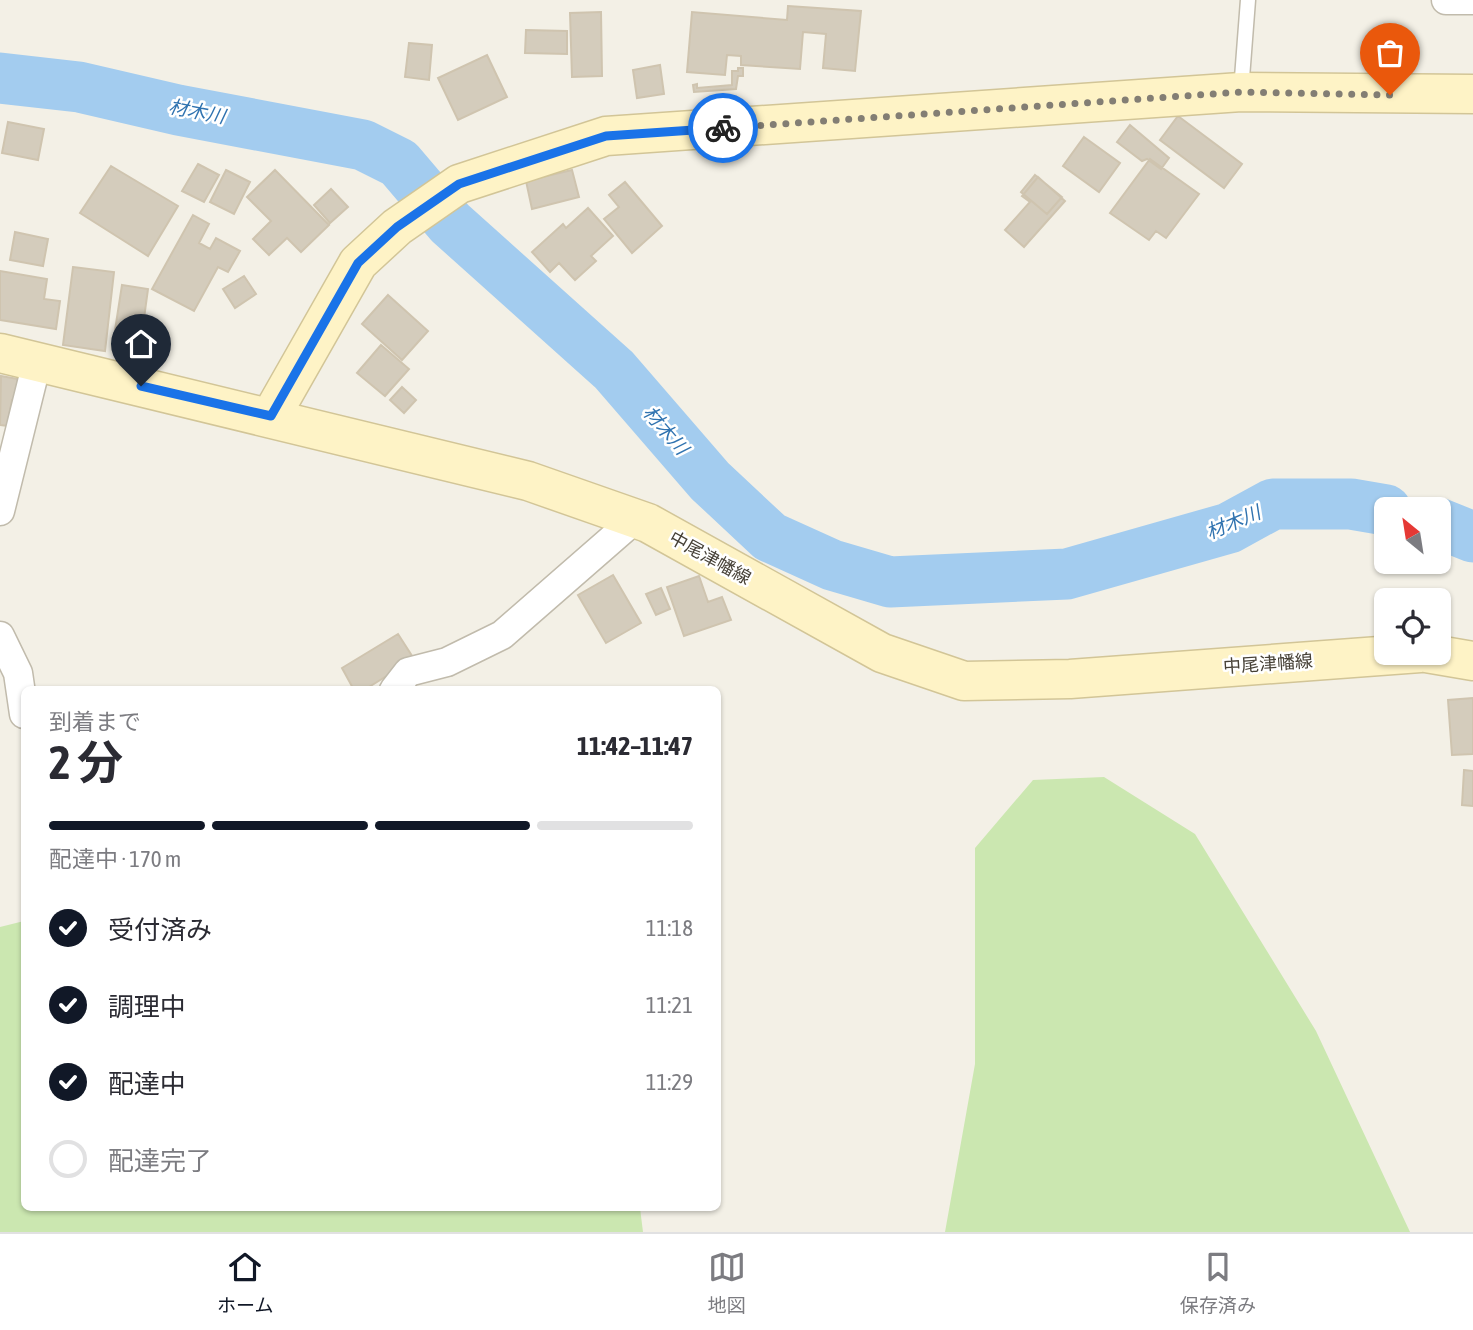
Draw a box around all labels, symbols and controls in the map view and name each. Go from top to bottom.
pin [1360,23,1420,95]
icon: bag [1371,34,1409,72]
courier [688,93,758,163]
water label: 材木川 [167,95,229,128]
icon: bike [704,109,742,147]
pin [111,314,171,386]
icon: home [122,325,160,363]
water label: 材木川 [639,401,694,460]
north arrow [1374,497,1451,574]
map controls [1374,497,1451,665]
water label: 材木川 [1202,500,1265,543]
street label: 中尾津幡線 [666,527,755,589]
button: locate [1374,588,1451,665]
street label: 中尾津幡線 [1222,650,1314,677]
text: 到着まで [49,709,141,735]
text: 11:42–11:47 [577,731,693,761]
text: 2 分 [49,736,123,789]
text: 配達中 · 170 m [49,846,181,872]
icon: check [49,909,87,947]
text: 受付済み [108,915,212,945]
text: 11:18 [646,915,693,941]
icon: check [49,986,87,1024]
text: 調理中 [108,992,186,1022]
text: 11:21 [646,992,693,1018]
icon: check [49,1063,87,1101]
text: 配達中 [108,1069,186,1099]
text: 11:29 [646,1069,693,1095]
text: 配達完了 [108,1146,212,1176]
tab: ホーム [217,1248,274,1317]
tab: 地図 [708,1248,746,1317]
tab: 保存済み [1180,1248,1256,1317]

